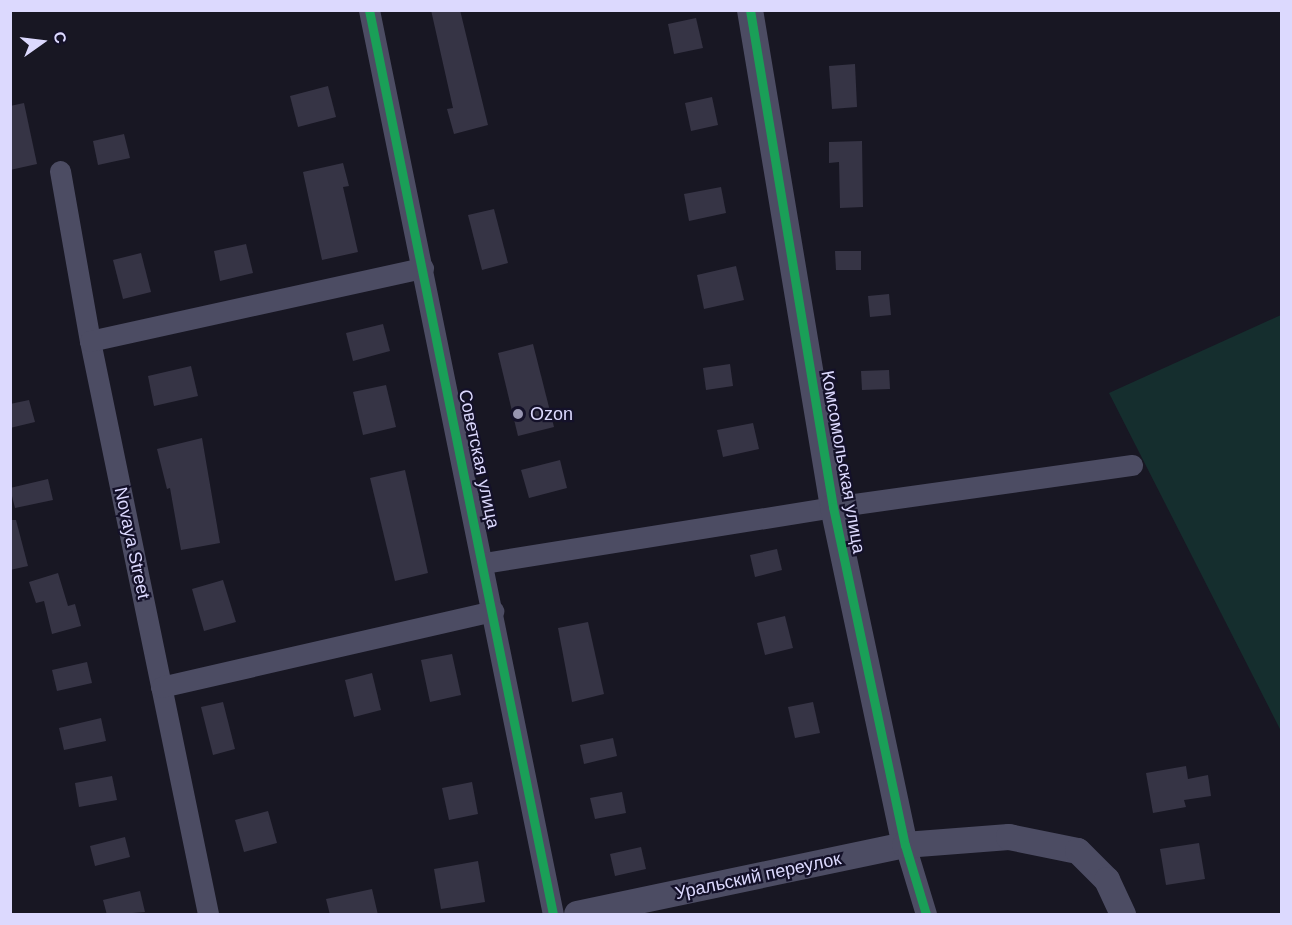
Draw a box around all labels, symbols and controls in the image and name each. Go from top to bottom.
north arrow [12,12,72,72]
text: С [50,30,70,45]
street label: Комсомольская улица [816,369,870,555]
street label: Советская улица [454,388,504,530]
place label: Ozon [530,403,573,425]
marker: Ozon [511,407,525,421]
street label: Novaya Street [110,485,154,601]
street label: Уральский переулок [673,848,843,904]

